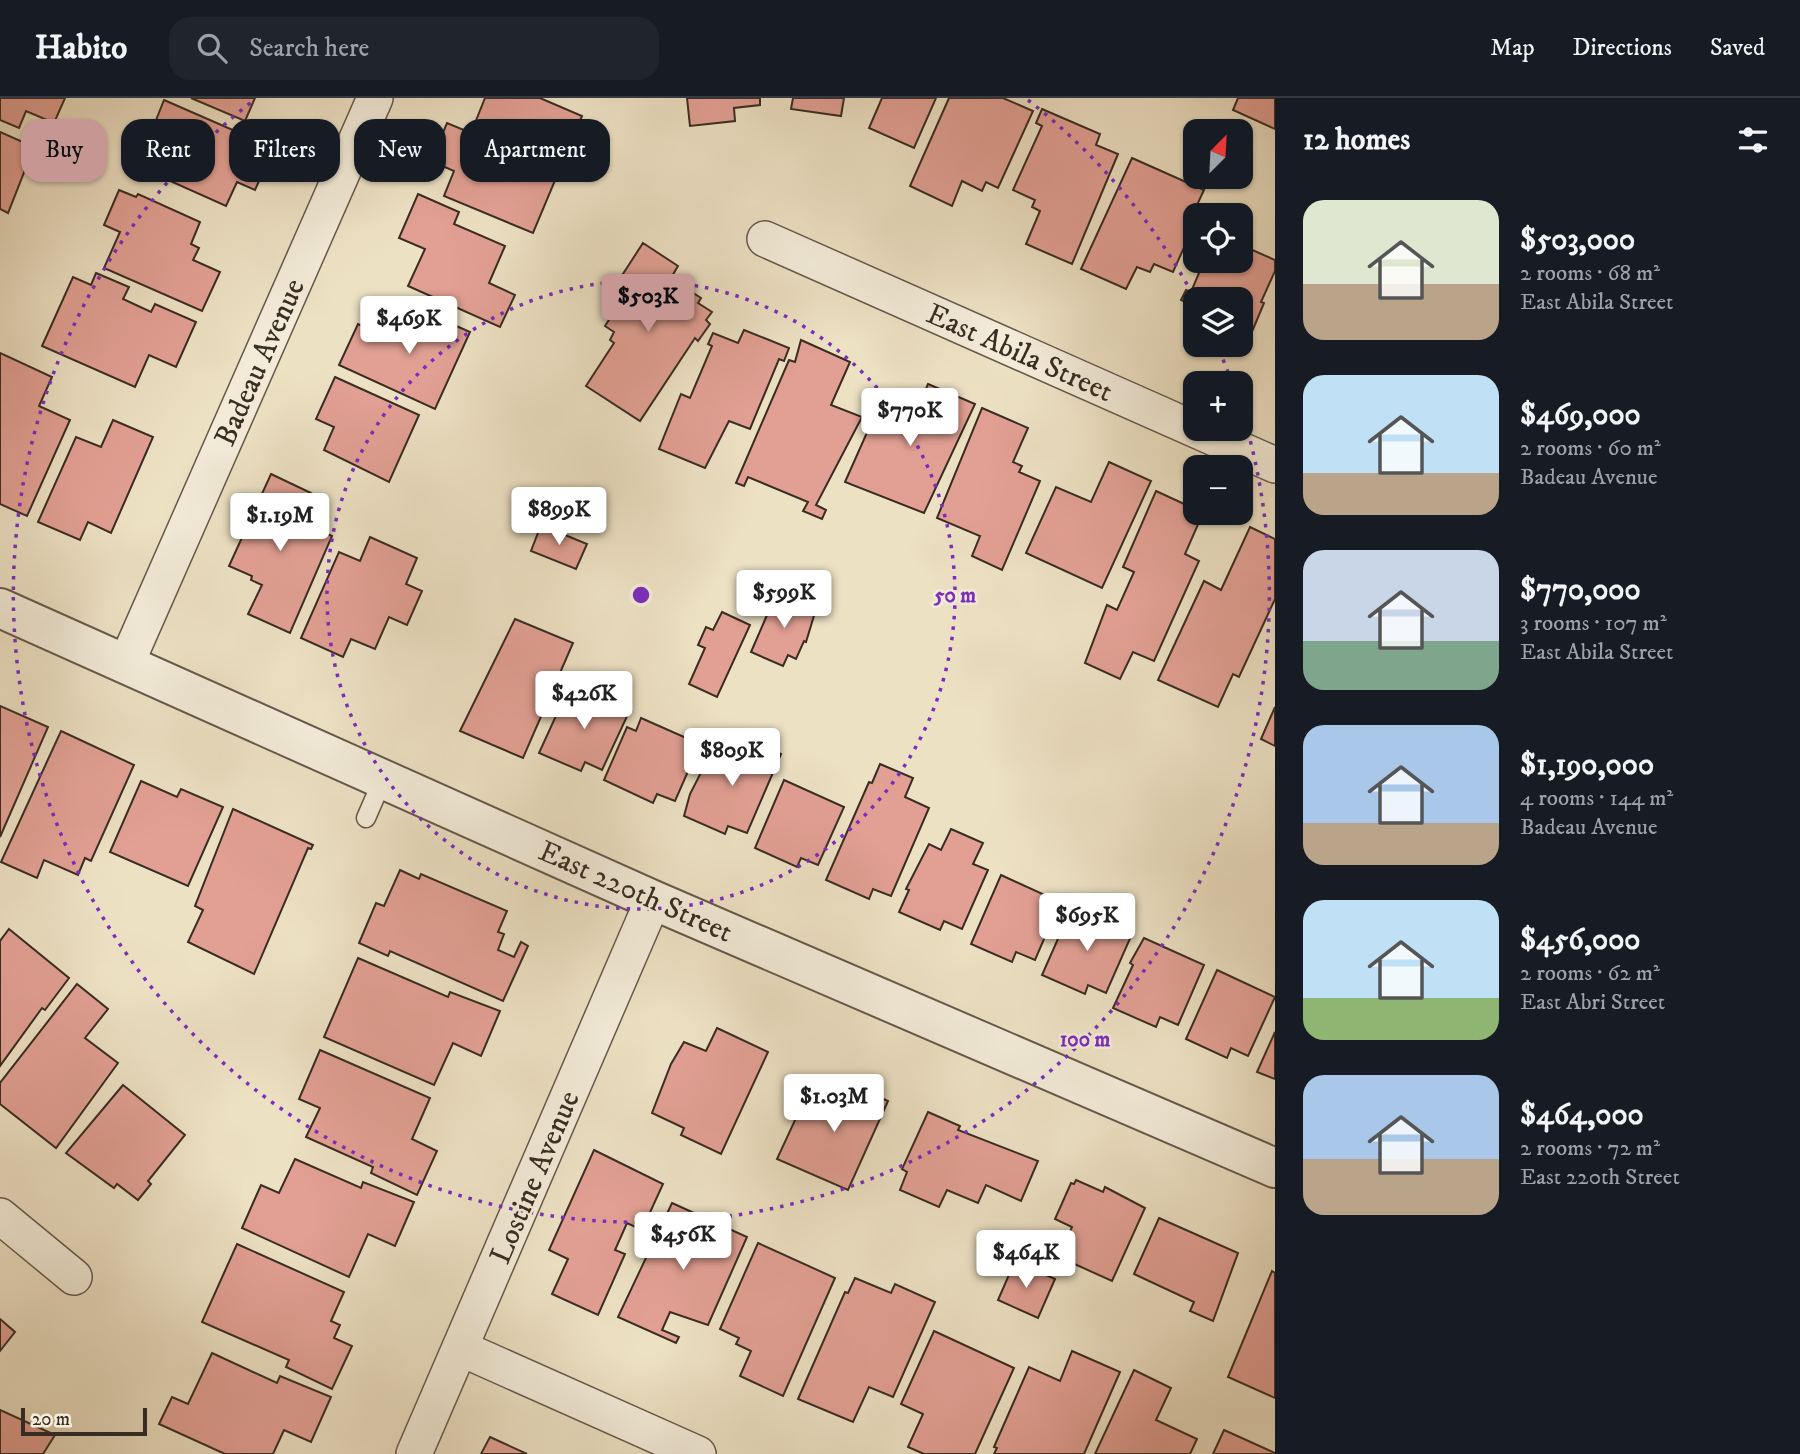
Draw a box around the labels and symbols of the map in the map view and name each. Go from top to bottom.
north arrow [1183,119,1253,189]
street label: Badeau Avenue [207,273,314,452]
pin: $503K [599,274,697,334]
pin: $469K [360,296,458,356]
street label: East Abila Street [920,296,1118,411]
pin: $770K [861,388,959,448]
pin: $899K [510,488,608,547]
pin: $1.19M [223,494,337,553]
pin: $599K [735,570,833,630]
centre of rings [629,583,653,607]
text: 50 m [933,583,976,609]
pin: $426K [535,672,633,731]
pin: $809K [683,728,781,788]
street label: East 220th Street [533,833,738,952]
pin: $695K [1038,894,1136,953]
text: 100 m [1060,1027,1110,1053]
pin: $1.03M [777,1074,891,1134]
street label: Lostine Avenue [482,1085,588,1270]
pin: $456K [634,1212,732,1272]
pin: $464K [977,1230,1075,1290]
scale bar [21,1405,147,1437]

